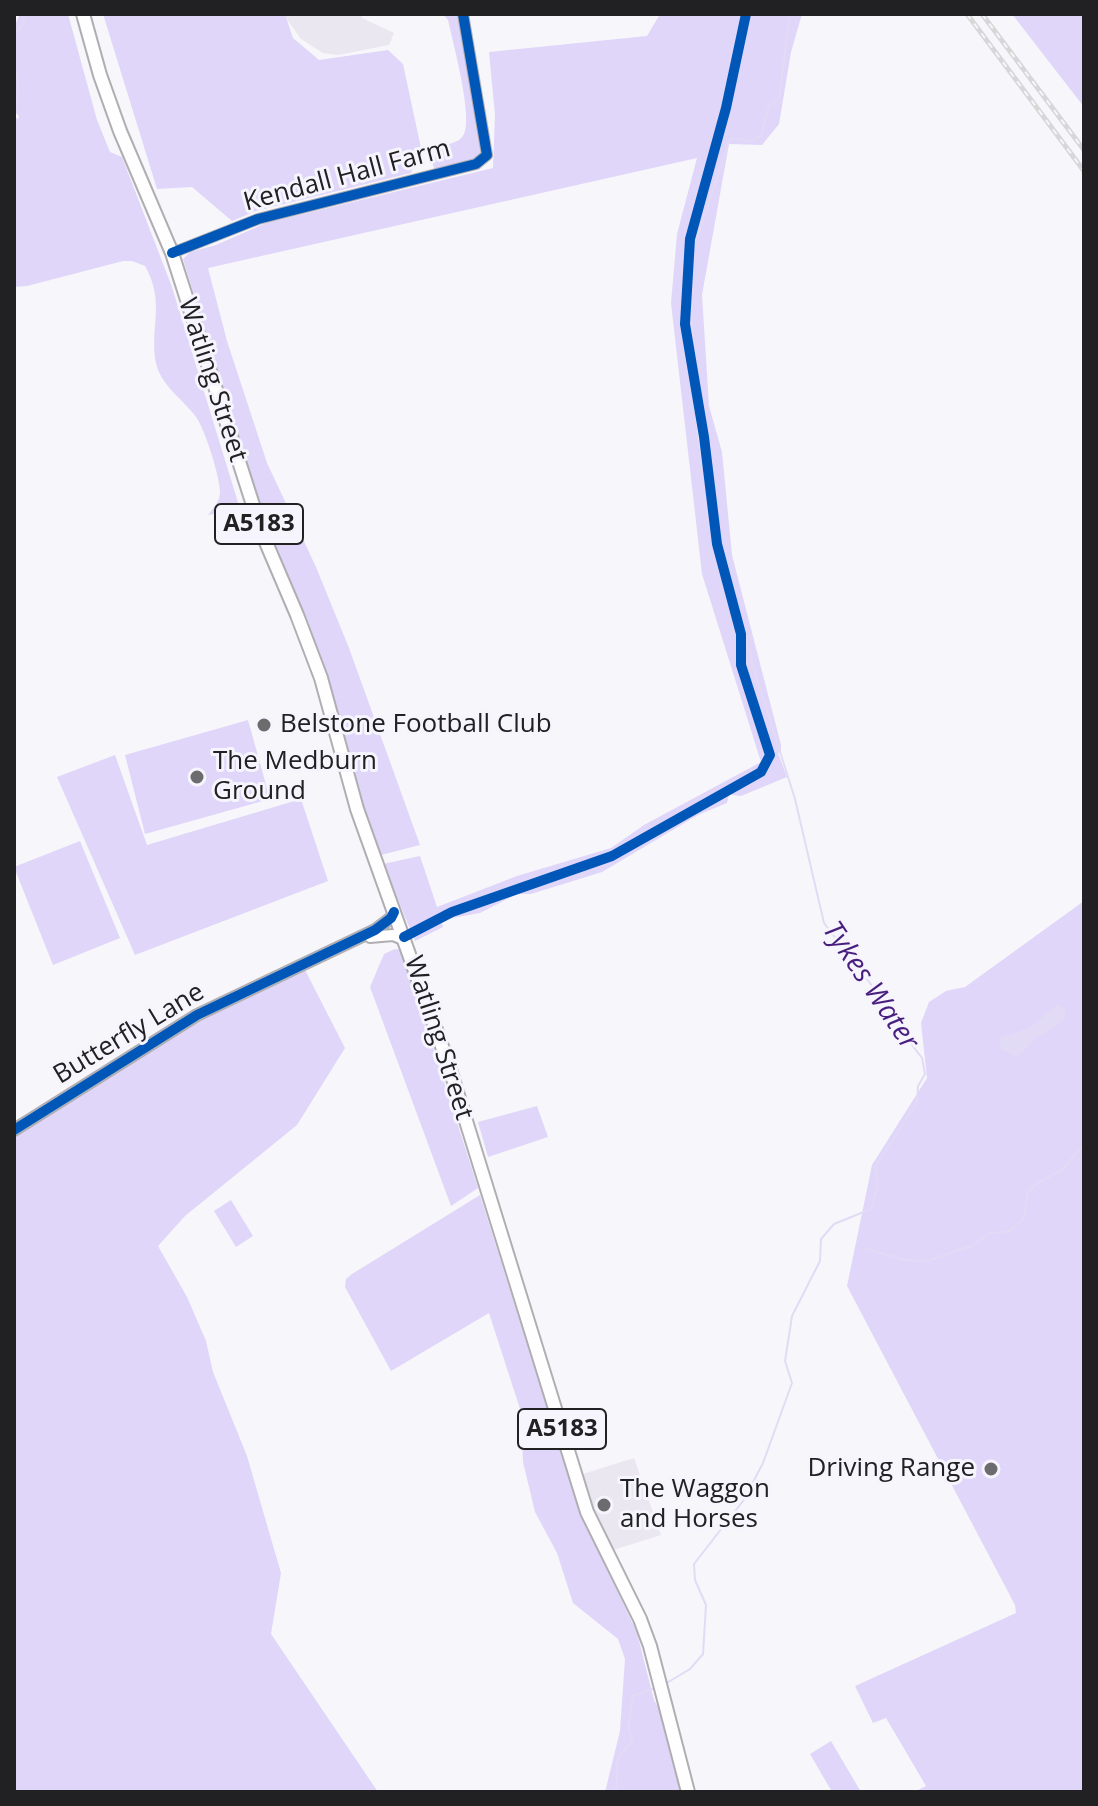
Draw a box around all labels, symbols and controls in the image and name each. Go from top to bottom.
street label: Kendall Hall Farm [240,133,454,219]
street label: Watling Street [171,294,253,466]
road number: A5183 [215,504,303,544]
place label: Belstone Football Club [280,709,552,741]
marker: Belstone Football Club [255,716,273,734]
place label: The Medburn Ground [213,746,377,808]
marker: The Medburn Ground [188,768,206,786]
water label: Tykes Water [815,915,925,1057]
street label: Watling Street [397,952,479,1124]
street label: Butterfly Lane [48,977,210,1091]
road number: A5183 [518,1409,606,1449]
place label: Driving Range [807,1453,975,1485]
marker: Driving Range [982,1460,1000,1478]
place label: The Waggon and Horses [620,1474,770,1536]
marker: The Waggon and Horses [595,1496,613,1514]

